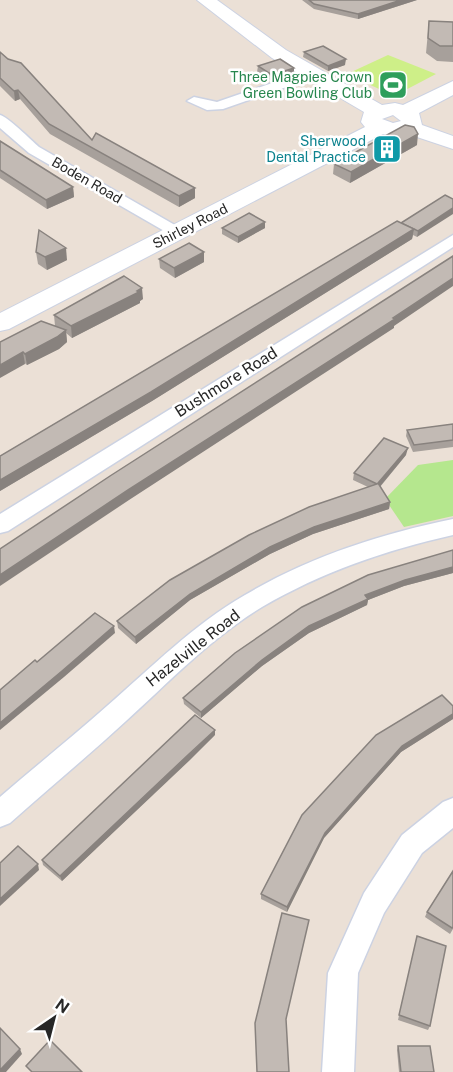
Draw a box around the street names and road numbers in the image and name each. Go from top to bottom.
street label: Boden Road [49,154,125,206]
street label: Shirley Road [150,200,230,252]
street label: Bushmore Road [171,343,281,421]
street label: Hazelville Road [142,605,244,691]

